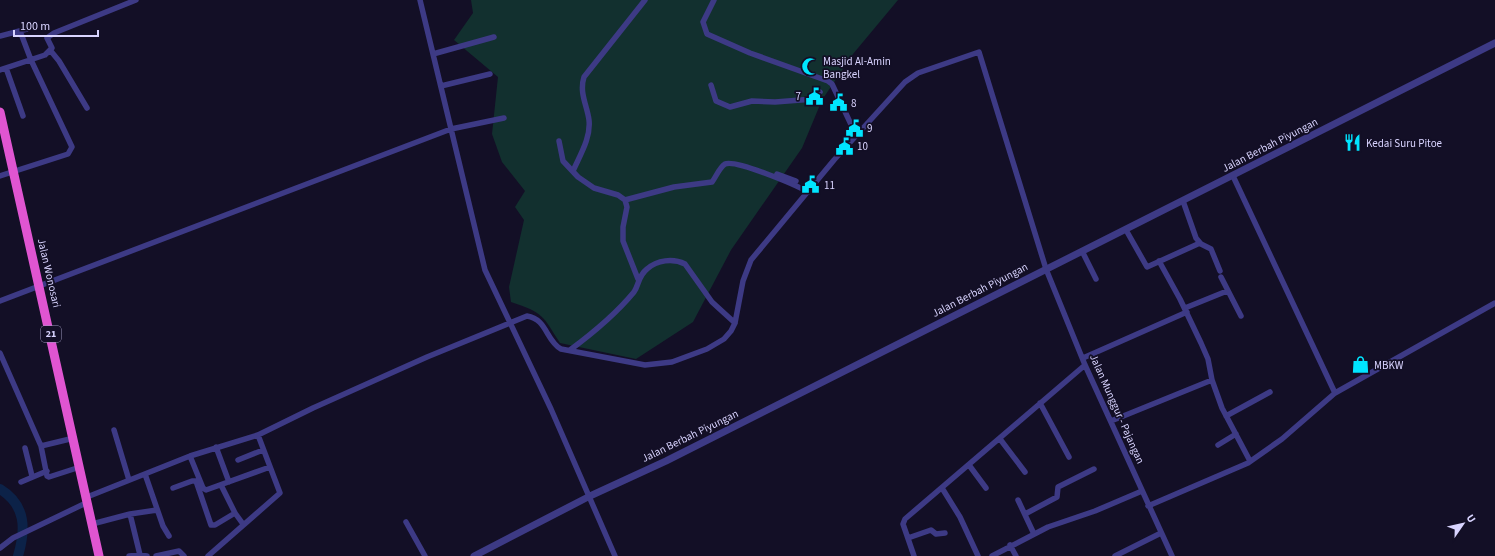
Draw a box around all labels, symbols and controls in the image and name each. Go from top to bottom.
scale bar [14,12,98,38]
text: 100 m [20,18,50,35]
place label: Masjid Al-Amin Bangkel [823,54,891,82]
mosque icon: Masjid Al-Amin Bangkel [800,57,820,77]
public building icon: 7 [804,86,824,106]
place label: 7 [796,89,801,104]
public building icon: 8 [828,93,848,113]
place label: 8 [851,96,857,111]
street label: Jalan Berbah Piyungan [1219,114,1321,176]
public building icon: 9 [844,118,864,138]
place label: 9 [867,121,872,136]
restaurant icon: Kedai Suru Pitoe [1343,133,1363,153]
public building icon: 10 [834,136,854,156]
place label: Kedai Suru Pitoe [1366,136,1443,151]
place label: 10 [857,139,868,154]
public building icon: 11 [801,175,821,195]
place label: 11 [824,178,835,193]
street label: Jalan Wonosari [34,237,64,309]
street label: Jalan Berbah Piyungan [929,259,1031,321]
road number: 21 [41,326,61,342]
street label: Jalan Munggur - Pajangan [1086,352,1148,466]
shop icon: MBKW [1351,355,1371,375]
place label: MBKW [1374,358,1404,373]
street label: Jalan Berbah Piyungan [639,406,741,466]
north arrow [1443,504,1483,544]
text: U [1463,511,1479,526]

